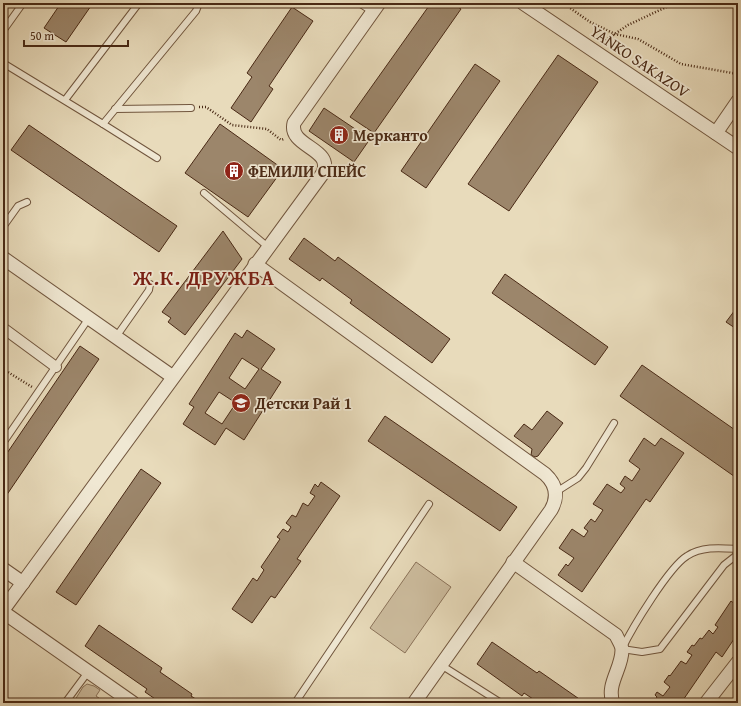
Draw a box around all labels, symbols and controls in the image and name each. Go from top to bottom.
street label: YANKO SAKAZOV [585,19,695,104]
scale bar [24,22,128,48]
text: 50 m [30,27,54,44]
place label: Мерканто [353,123,428,147]
building icon: Мерканто [328,124,350,146]
place label: ФЕМИЛИ СПЕЙС [248,159,366,183]
building icon: ФЕМИЛИ СПЕЙС [223,160,245,182]
district label: Ж.К. ДРУЖБА [132,263,275,292]
place label: Детски Рай 1 [254,391,352,415]
school or university icon: Детски Рай 1 [230,392,252,414]

